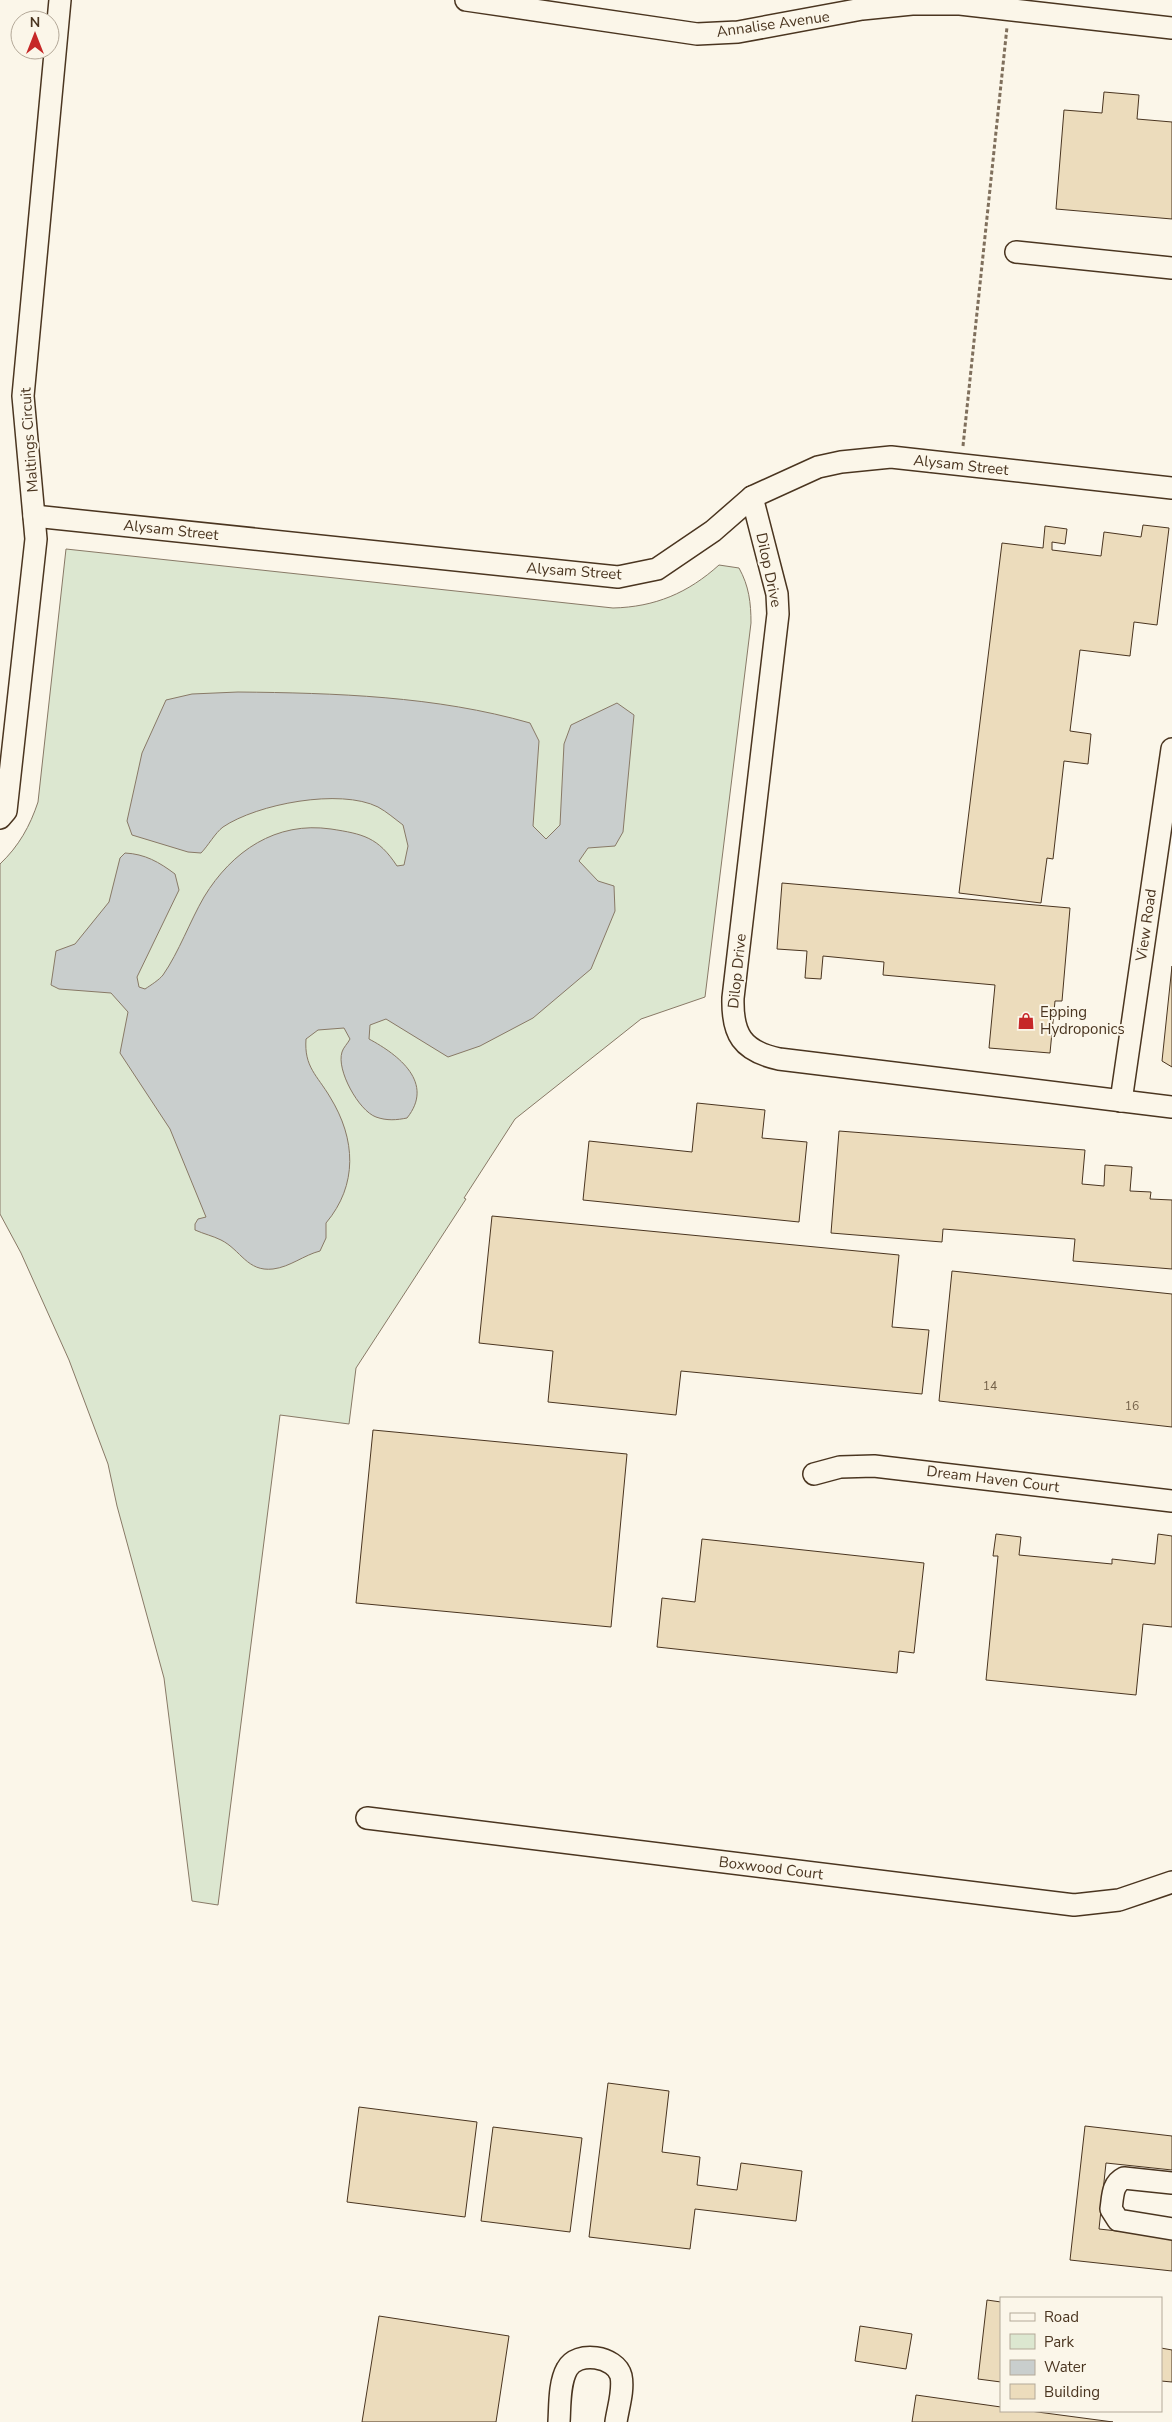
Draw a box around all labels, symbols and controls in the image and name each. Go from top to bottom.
street label: Annalise Avenue [715,6,831,42]
north arrow [10,10,60,60]
text: N [30,13,40,32]
street label: Maltings Circuit [15,386,43,493]
street label: Alysam Street [912,450,1010,480]
street label: Alysam Street [122,515,220,545]
street label: Dilop Drive [751,531,787,609]
street label: Alysam Street [526,558,623,584]
street label: View Road [1131,887,1161,964]
street label: Dilop Drive [723,932,751,1010]
place label: Epping Hydroponics [1040,1002,1125,1039]
shop icon: Epping Hydroponics [1016,1011,1036,1031]
house number: 14 [983,1378,997,1394]
house number: 16 [1125,1398,1139,1414]
street label: Dream Haven Court [925,1461,1061,1497]
street label: Boxwood Court [718,1852,825,1884]
legend [1000,2297,1162,2412]
text: Road [1044,2307,1079,2327]
text: Park [1044,2332,1074,2352]
text: Water [1044,2357,1087,2377]
text: Building [1044,2382,1100,2402]

